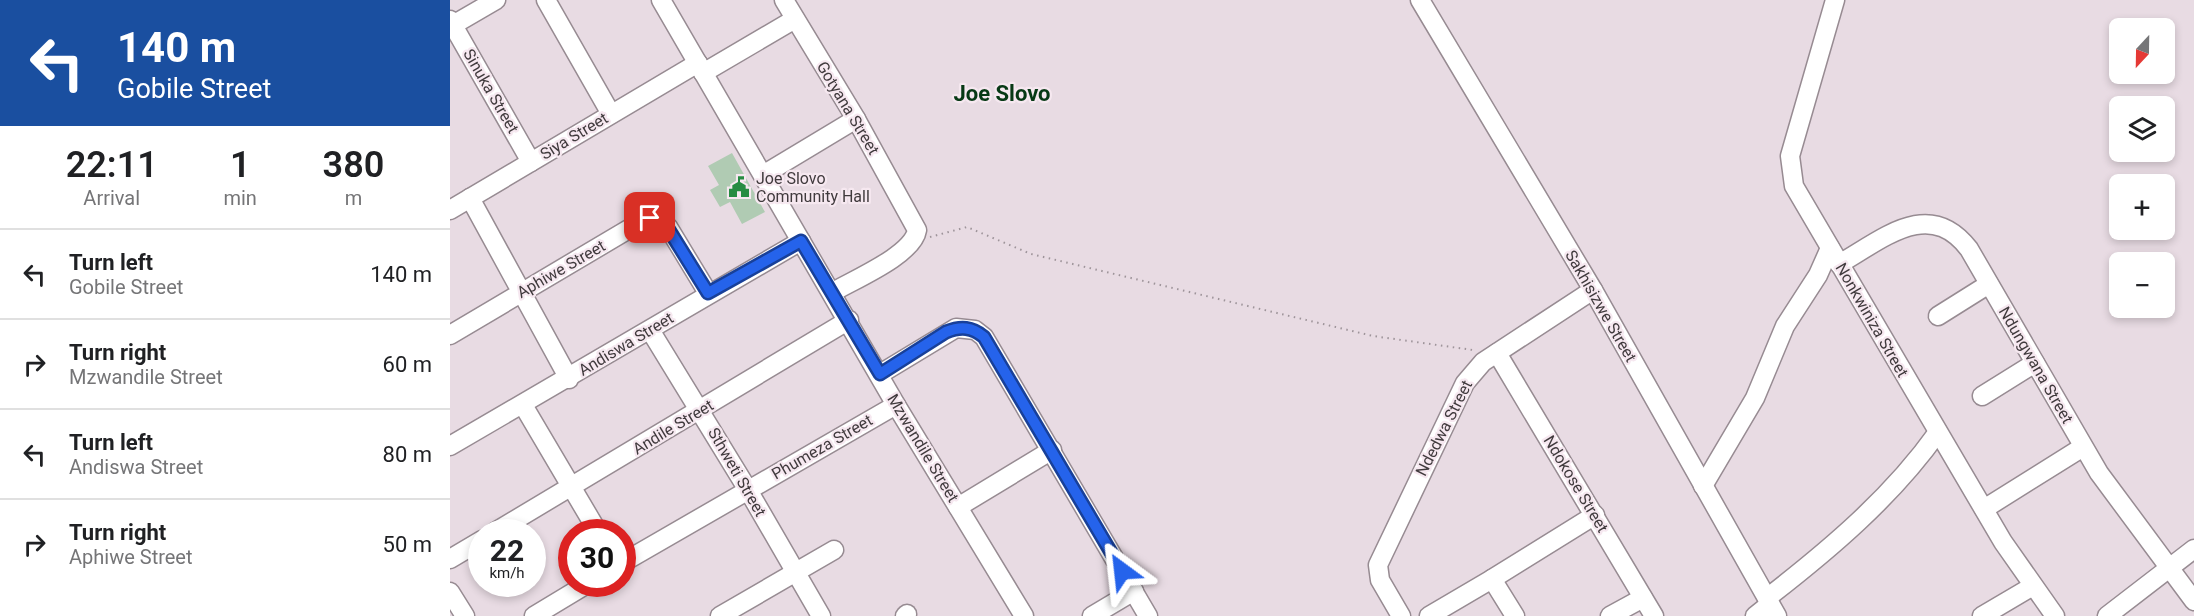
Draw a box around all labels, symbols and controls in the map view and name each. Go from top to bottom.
north arrow [2109,18,2175,84]
map controls [2109,18,2175,318]
text: 140 m [117,23,236,72]
icon: left [18,24,96,102]
street label: Sinuka Street [459,46,523,136]
street label: Gotyana Street [813,58,883,158]
text: Gobile Street [117,73,271,105]
district label: Joe Slovo [953,81,1051,106]
button: layers [2109,96,2175,162]
street label: Siya Street [537,108,611,164]
text: 22:11 [66,144,158,186]
text: 1 [230,144,250,186]
text: 380 [323,144,384,186]
place label: Joe Slovo Community Hall [756,169,870,206]
button: + [2109,174,2175,240]
public building icon: Joe Slovo Community Hall [727,175,751,199]
text: Arrival [83,186,140,210]
text: min [223,186,257,210]
text: m [345,186,362,210]
pin [624,192,675,243]
icon: arrive [633,201,666,234]
street label: Aphiwe Street [513,236,609,302]
street label: Sakhisizwe Street [1561,247,1641,365]
text: Turn left [69,250,153,275]
button: − [2109,252,2175,318]
icon: left [18,258,51,291]
street label: Nonkwiniza Street [1832,259,1912,381]
text: 140 m [370,262,432,287]
text: Gobile Street [69,275,183,299]
street label: Ndungwana Street [1995,303,2077,427]
street label: Andiswa Street [575,308,677,380]
text: Turn right [69,340,166,365]
icon: right [18,348,51,381]
text: 60 m [383,352,432,377]
text: Mzwandile Street [69,365,223,389]
street label: Ndedwa Street [1412,377,1476,479]
street label: Mzwandile Street [883,390,963,506]
street label: Andile Street [629,395,717,459]
street label: Phumeza Street [768,411,876,483]
street label: Sthweti Street [704,424,770,520]
text: Turn left [69,430,153,455]
street label: Ndokose Street [1540,432,1612,536]
icon: left [18,438,51,471]
text: 80 m [383,442,432,467]
text: Andiswa Street [69,455,203,479]
speed limit sign: 30 [558,519,636,597]
text: Turn right [69,520,166,545]
icon: right [18,528,51,561]
text: 50 m [383,532,432,557]
text: 22 [490,533,524,568]
position arrow [1090,539,1154,603]
text: Aphiwe Street [69,545,193,569]
text: km/h [489,564,525,582]

